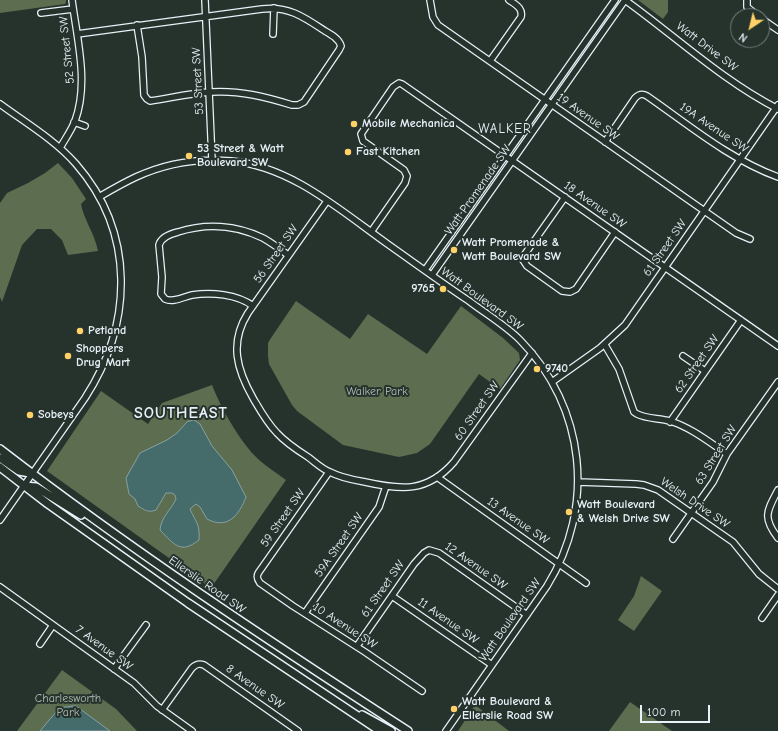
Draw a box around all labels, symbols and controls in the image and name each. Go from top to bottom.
north arrow [730,8,770,48]
street label: 52 Street SW [56,15,78,85]
street label: Watt Drive SW [673,19,741,75]
text: N [737,30,750,45]
street label: 53 Street SW [189,47,207,115]
street label: 19 Avenue SW [554,90,622,144]
street label: 19A Avenue SW [677,100,751,156]
place label: Mobile Mechanica [362,117,455,131]
marker: Mobile Mechanica [349,119,359,129]
district label: WALKER [478,121,532,137]
place label: 53 Street & Watt Boulevard SW [197,142,284,170]
street label: Watt Promenade SW [442,142,514,238]
place label: Fast Kitchen [356,145,420,159]
marker: Fast Kitchen [343,147,353,157]
marker: 53 Street & Watt Boulevard SW [184,151,194,161]
street label: 18 Avenue SW [561,178,629,232]
street label: 61 Street SW [640,217,690,279]
street label: 56 Street SW [251,222,301,286]
place label: Watt Promenade & Watt Boulevard SW [462,236,561,264]
marker: Watt Promenade & Watt Boulevard SW [449,245,459,255]
street label: Watt Boulevard SW [438,264,526,334]
place label: 9765 [411,282,435,296]
marker: 9765 [438,284,448,294]
place label: Petland [88,324,126,338]
marker: Petland [75,326,85,336]
street label: 62 Street SW [672,332,722,396]
place label: Shoppers Drug Mart [76,342,130,370]
marker: Shoppers Drug Mart [63,351,73,361]
place label: 9740 [545,362,568,376]
marker: 9740 [532,364,542,374]
street label: 60 Street SW [451,379,503,443]
park label: Walker Park [346,385,408,399]
district label: SOUTHEAST [134,403,228,423]
place label: Sobeys [38,408,74,422]
marker: Sobeys [25,410,35,420]
street label: 63 Street SW [692,422,740,488]
street label: Welsh Drive SW [658,475,732,531]
street label: 59 Street SW [258,486,308,550]
street label: 13 Avenue SW [484,494,552,548]
place label: Watt Boulevard & Welsh Drive SW [577,498,670,526]
marker: Watt Boulevard & Welsh Drive SW [564,507,574,517]
street label: 59A Street SW [312,510,366,580]
street label: 12 Avenue SW [442,539,510,593]
street label: Ellerslie Road SW [166,553,248,617]
street label: 61 Street SW [358,558,408,620]
street label: Watt Boulevard SW [476,576,544,664]
street label: 11 Avenue SW [415,595,481,647]
street label: 10 Avenue SW [310,600,380,652]
street label: 7 Avenue SW [73,622,135,674]
street label: 8 Avenue SW [223,662,287,712]
park label: Charlesworth Park [35,692,101,720]
place label: Watt Boulevard & Ellerslie Road SW [462,695,553,723]
scale bar [642,697,712,723]
marker: Watt Boulevard & Ellerslie Road SW [449,704,459,714]
text: 100 m [647,705,680,719]

